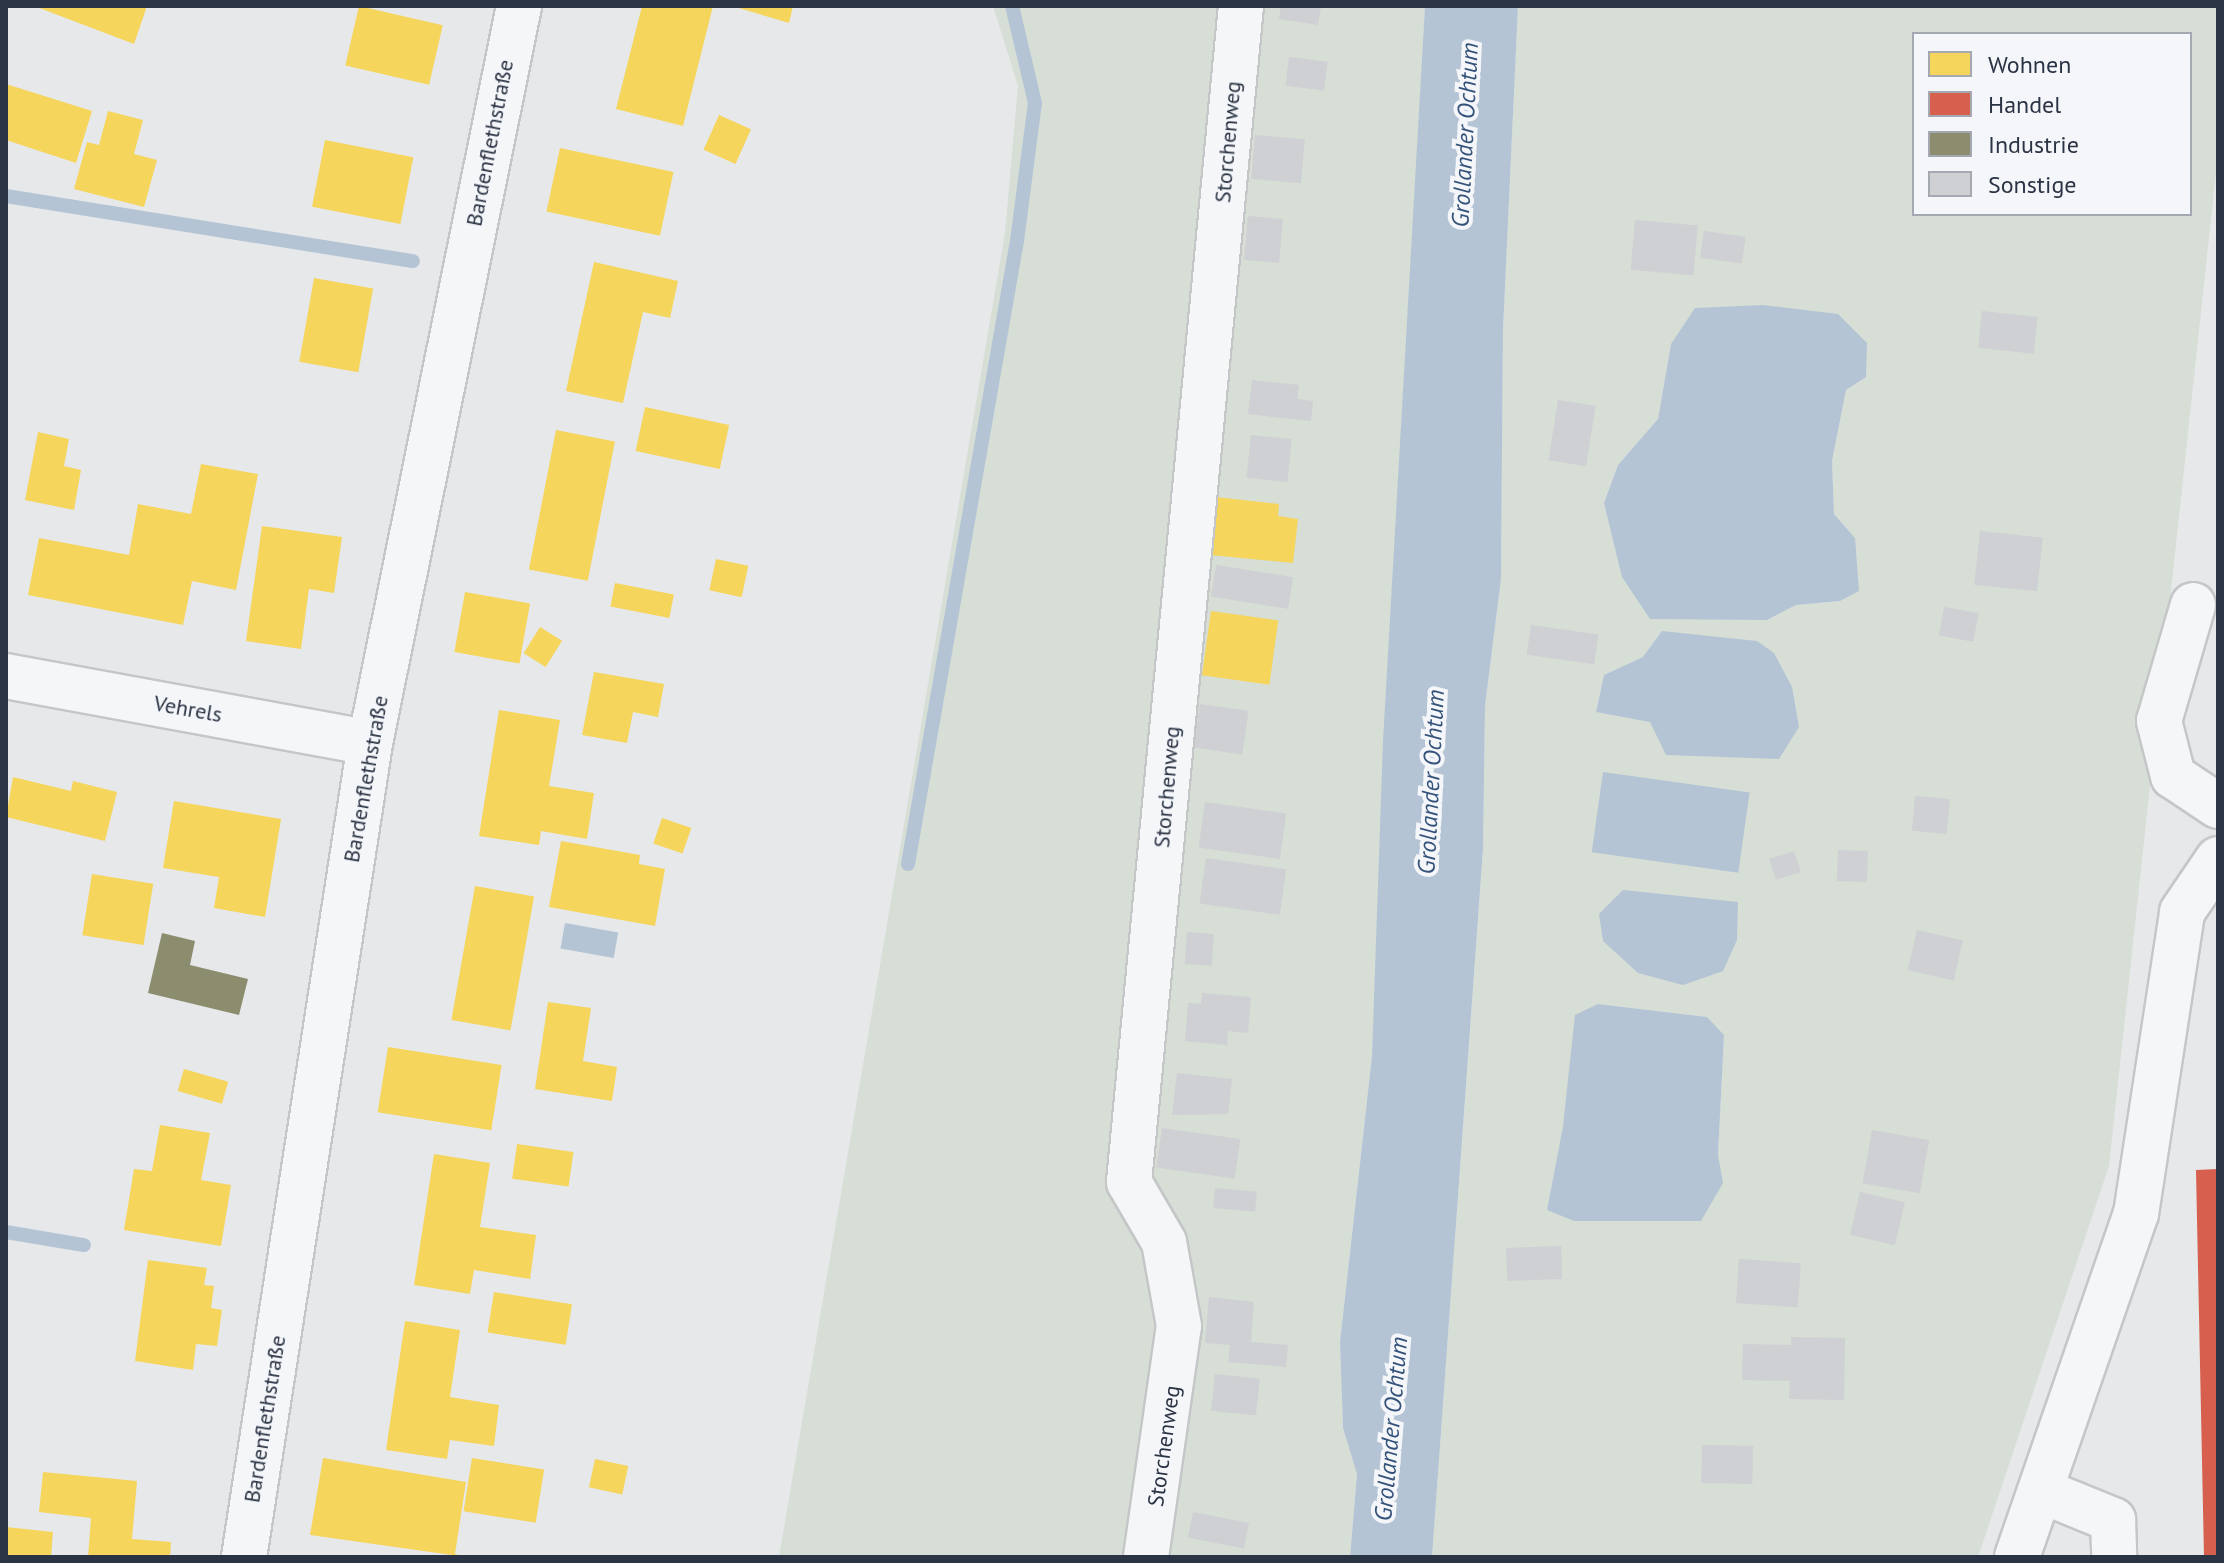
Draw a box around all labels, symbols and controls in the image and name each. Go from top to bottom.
legend [1912,32,2192,216]
water label: Grollander Ochtum [1446,42,1484,228]
text: Wohnen [1988,49,2071,80]
street label: Bardenflethstraße [461,57,519,229]
street label: Storchenweg [1210,80,1246,204]
text: Handel [1988,89,2061,120]
text: Industrie [1988,129,2079,160]
text: Sonstige [1988,169,2077,200]
water label: Grollander Ochtum [1412,689,1450,875]
street label: Vehrels [152,690,224,728]
street label: Bardenflethstraße [338,693,394,865]
street label: Storchenweg [1149,725,1185,849]
street label: Bardenflethstraße [239,1333,291,1505]
water label: Grollander Ochtum [1369,1336,1413,1522]
street label: Storchenweg [1142,1384,1186,1508]

